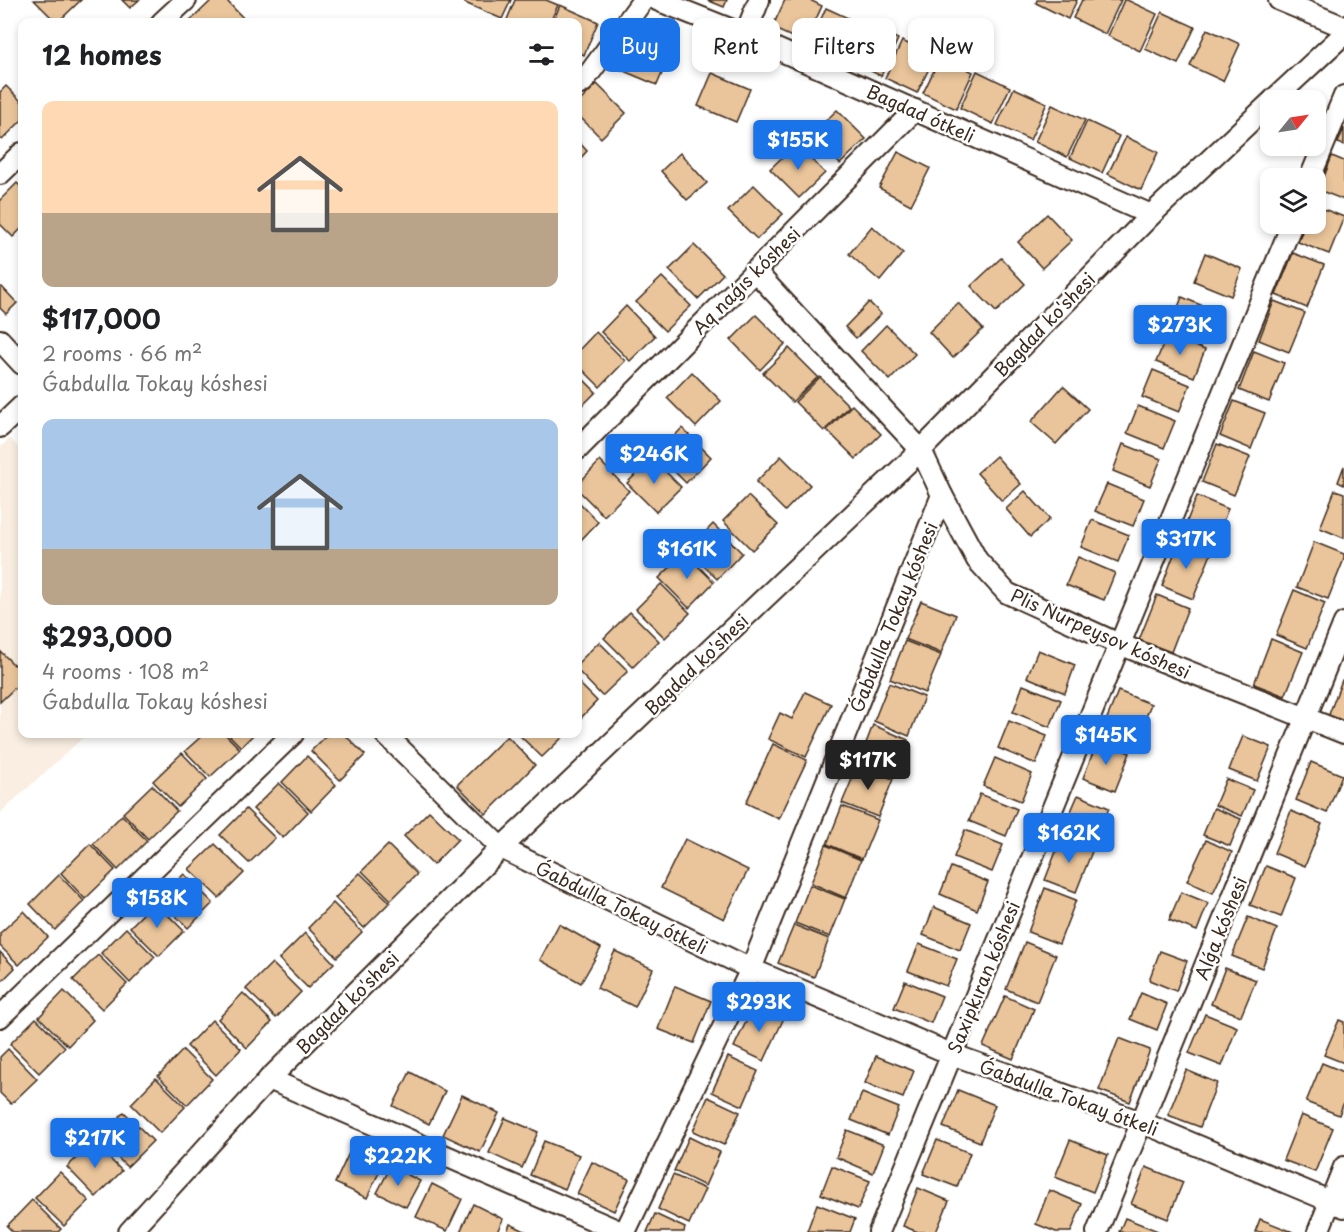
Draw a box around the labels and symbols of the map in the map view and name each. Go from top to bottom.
street label: Bagdad ótkeli [863,77,979,149]
north arrow [1260,90,1326,156]
pin: $155K [756,120,840,171]
street label: Aq naǵıs kóshesi [686,220,806,340]
street label: Bagdad ko'shesi [987,266,1101,382]
pin: $273K [1138,305,1222,356]
pin: $246K [612,434,696,485]
street label: Ǵabdulla Tokay kóshesi [842,518,944,716]
pin: $317K [1144,519,1228,570]
pin: $161K [645,529,729,580]
street label: Plis Nurpeysov kóshesi [1007,581,1195,685]
street label: Bagdad ko'shesi [638,607,754,721]
pin: $145K [1064,715,1148,766]
pin: $117K [826,740,910,791]
pin: $162K [1027,813,1111,864]
street label: Ǵabdulla Tokay ótkeli [531,854,713,960]
street label: Alǵa kóshesi [1187,872,1253,984]
pin: $158K [115,878,199,929]
street label: Saxipkıran kóshesi [940,897,1026,1057]
street label: Bagdad ko'shesi [289,944,405,1060]
pin: $293K [717,982,801,1033]
street label: Ǵabdulla Tokay ótkeli [976,1052,1162,1142]
pin: $217K [53,1118,137,1169]
pin: $222K [356,1136,440,1187]

